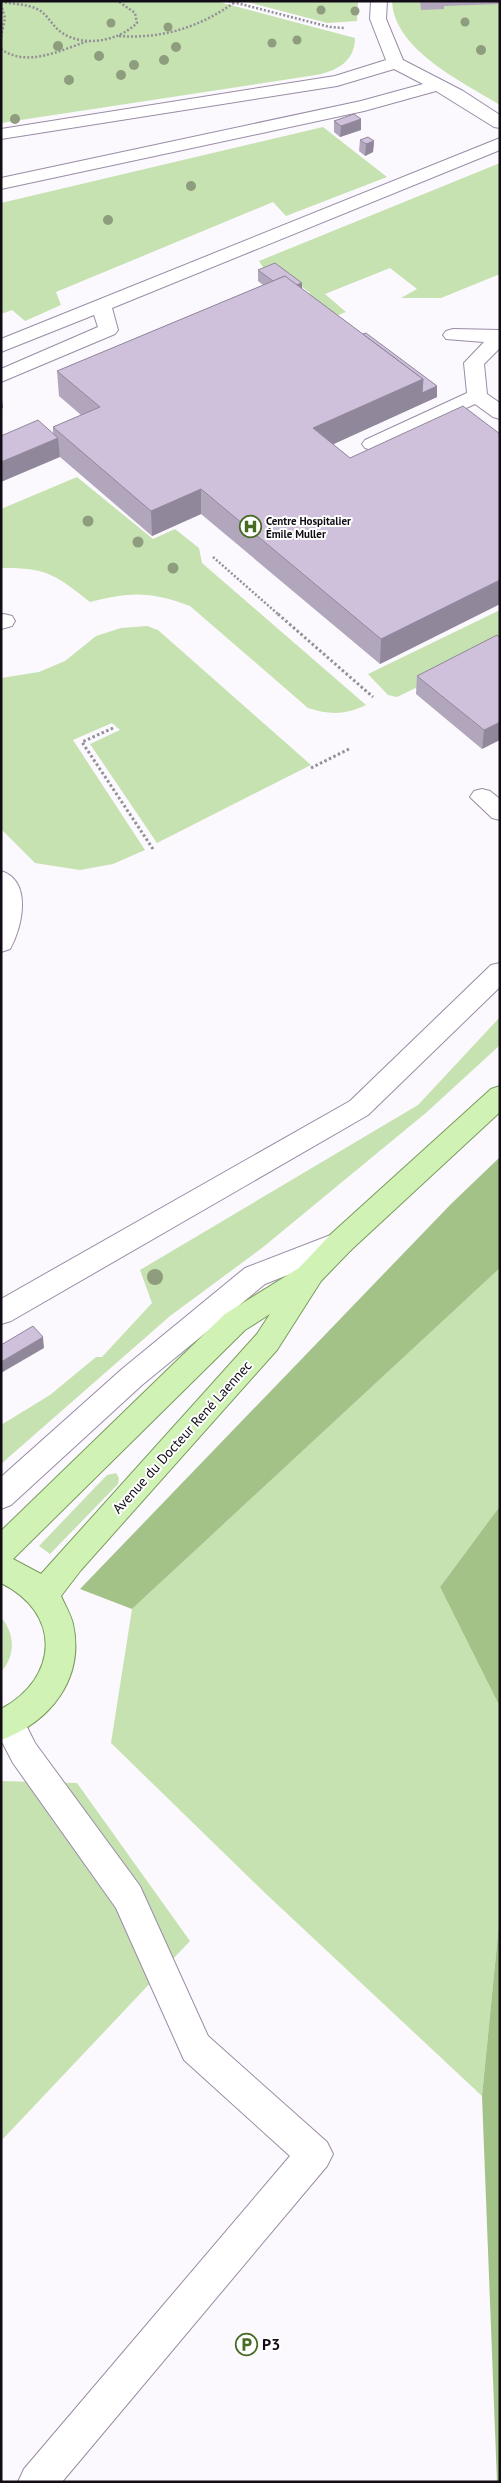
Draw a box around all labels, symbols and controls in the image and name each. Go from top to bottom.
place label: Centre Hospitalier Émile Muller [266,514,351,541]
hospital icon: Centre Hospitalier Émile Muller [238,515,262,539]
street label: Avenue du Docteur René Laennec [108,1357,256,1517]
parking icon: P3 [234,2332,258,2356]
place label: P3 [262,2334,280,2354]

